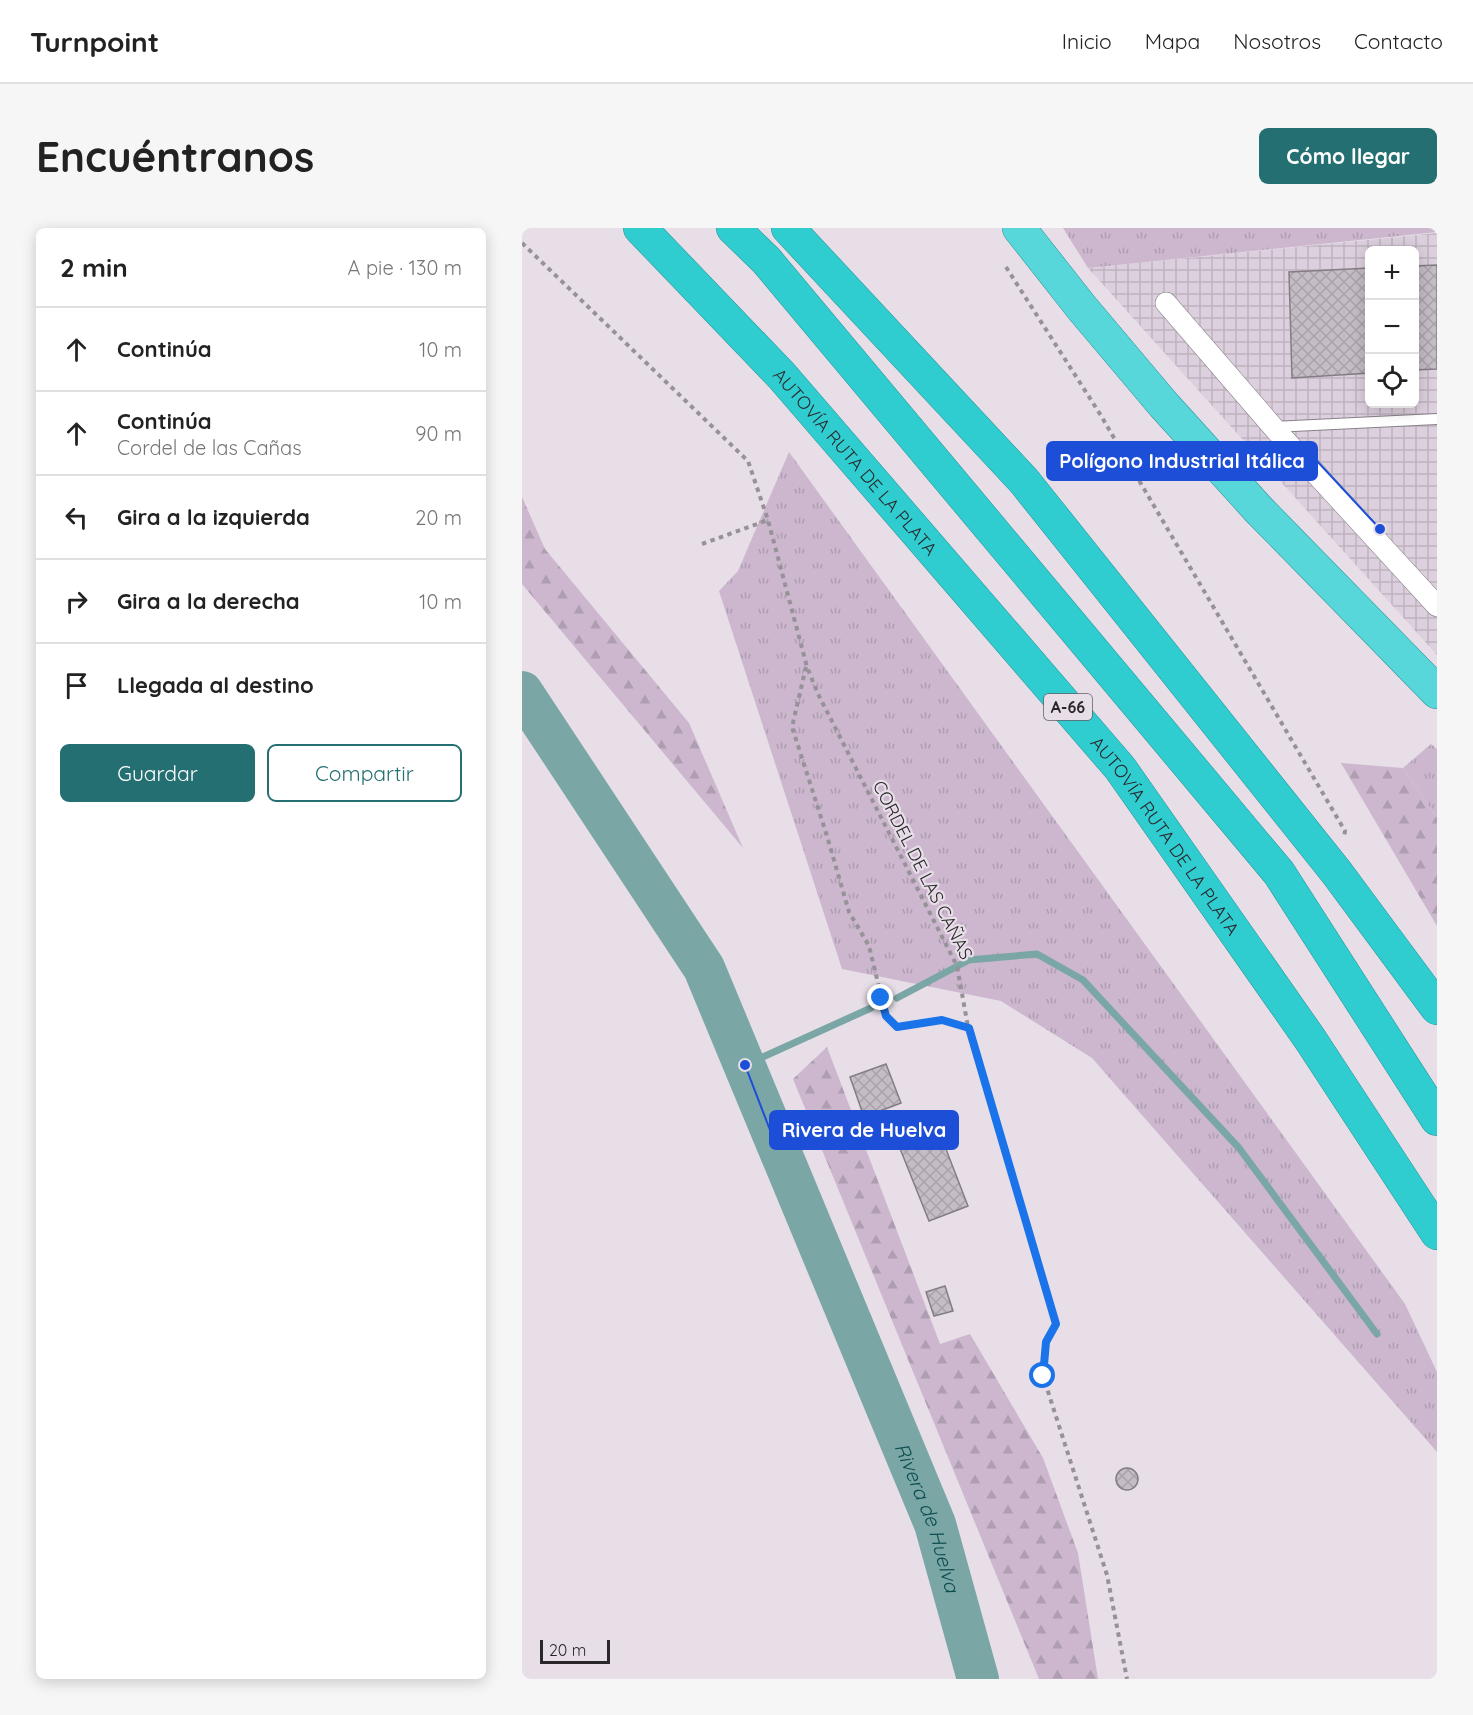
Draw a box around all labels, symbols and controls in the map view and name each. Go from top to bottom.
text: Turnpoint [30,24,159,59]
text: Inicio [1062,28,1112,54]
text: Mapa [1145,28,1200,54]
text: Nosotros [1233,28,1321,54]
text: Contacto [1354,28,1443,54]
button: Cómo llegar [1259,128,1437,184]
text: Encuéntranos [36,130,314,183]
map controls [1365,246,1419,408]
button: + [1365,246,1419,300]
text: 2 min [60,251,128,284]
text: A pie · 130 m [348,255,462,280]
button: − [1365,300,1419,354]
icon: ahead [60,333,93,366]
text: Continúa [117,335,212,363]
text: 10 m [419,337,462,362]
button: locate [1365,354,1419,408]
street label: AUTOVÍA RUTA DE LA PLATA [769,363,943,560]
text: Continúa [117,407,212,435]
icon: ahead [60,417,93,450]
text: 90 m [415,421,462,446]
text: Cordel de las Cañas [117,435,302,460]
callout: Polígono Industrial Itálica [1047,442,1317,480]
text: Polígono Industrial Itálica [1059,448,1305,473]
icon: left [60,501,93,534]
text: Gira a la izquierda [117,503,310,531]
text: 20 m [415,505,462,530]
icon: right [60,585,93,618]
text: Gira a la derecha [117,587,300,615]
text: 10 m [419,589,462,614]
icon: arrive [60,669,93,702]
text: Llegada al destino [117,671,314,699]
road number: A-66 [1044,694,1092,720]
street label: AUTOVÍA RUTA DE LA PLATA [1086,731,1245,940]
button: Guardar [60,744,255,802]
button: Compartir [267,744,462,802]
street label: CORDEL DE LAS CAÑAS [868,777,978,963]
route end [867,984,893,1010]
callout: Rivera de Huelva [770,1111,958,1149]
text: Rivera de Huelva [782,1117,946,1142]
route start [1029,1362,1055,1388]
water label: Rivera de Huelva [890,1439,966,1597]
scale bar [540,1637,610,1664]
text: 20 m [549,1640,586,1660]

